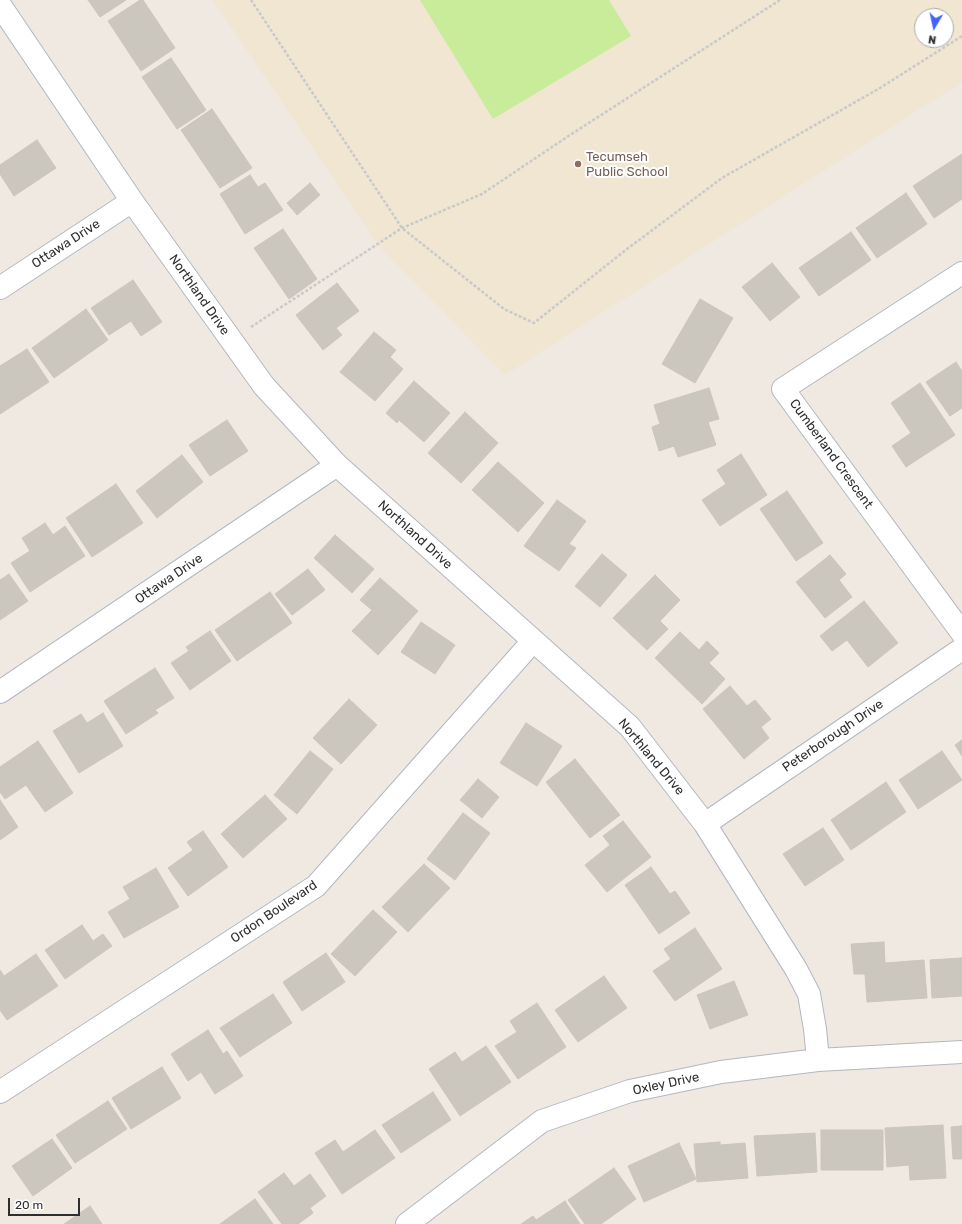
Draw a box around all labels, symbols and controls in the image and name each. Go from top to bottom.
north arrow [914,8,954,48]
text: N [927,32,937,46]
place label: Tecumseh Public School [586,149,668,180]
marker: Tecumseh Public School [573,159,583,169]
street label: Ottawa Drive [29,216,103,272]
street label: Northland Drive [165,252,233,338]
street label: Cumberland Crescent [786,396,876,512]
street label: Northland Drive [375,497,455,573]
street label: Ottawa Drive [132,551,206,607]
street label: Peterborough Drive [780,696,886,776]
street label: Northland Drive [615,716,687,798]
street label: Ordon Boulevard [228,877,320,947]
street label: Oxley Drive [631,1069,701,1099]
scale bar [10,1190,82,1216]
text: 20 m [15,1198,43,1212]

